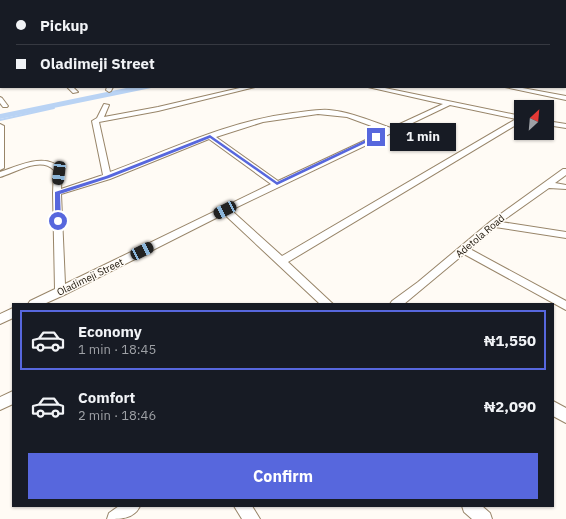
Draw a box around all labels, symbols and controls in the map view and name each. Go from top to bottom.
text: Pickup [40,16,88,35]
text: Oladimeji Street [40,54,155,73]
north arrow [514,100,554,140]
map controls [514,100,554,140]
callout: 1 min [390,123,456,151]
route end [367,128,385,146]
text: 1 min [406,128,440,145]
car [52,160,66,186]
car [212,199,238,221]
route start [49,212,67,230]
street label: Adetola Road [453,212,507,260]
car [129,240,155,262]
street label: Oladimeji Street [55,255,126,299]
icon: car [30,322,66,358]
text: Economy [78,322,142,341]
text: ₦1,550 [484,331,536,350]
text: 1 min · 18:45 [78,341,156,358]
icon: car [30,388,66,424]
text: Comfort [78,388,135,407]
text: ₦2,090 [484,397,536,416]
text: 2 min · 18:46 [78,407,156,424]
button: Confirm [28,453,538,499]

